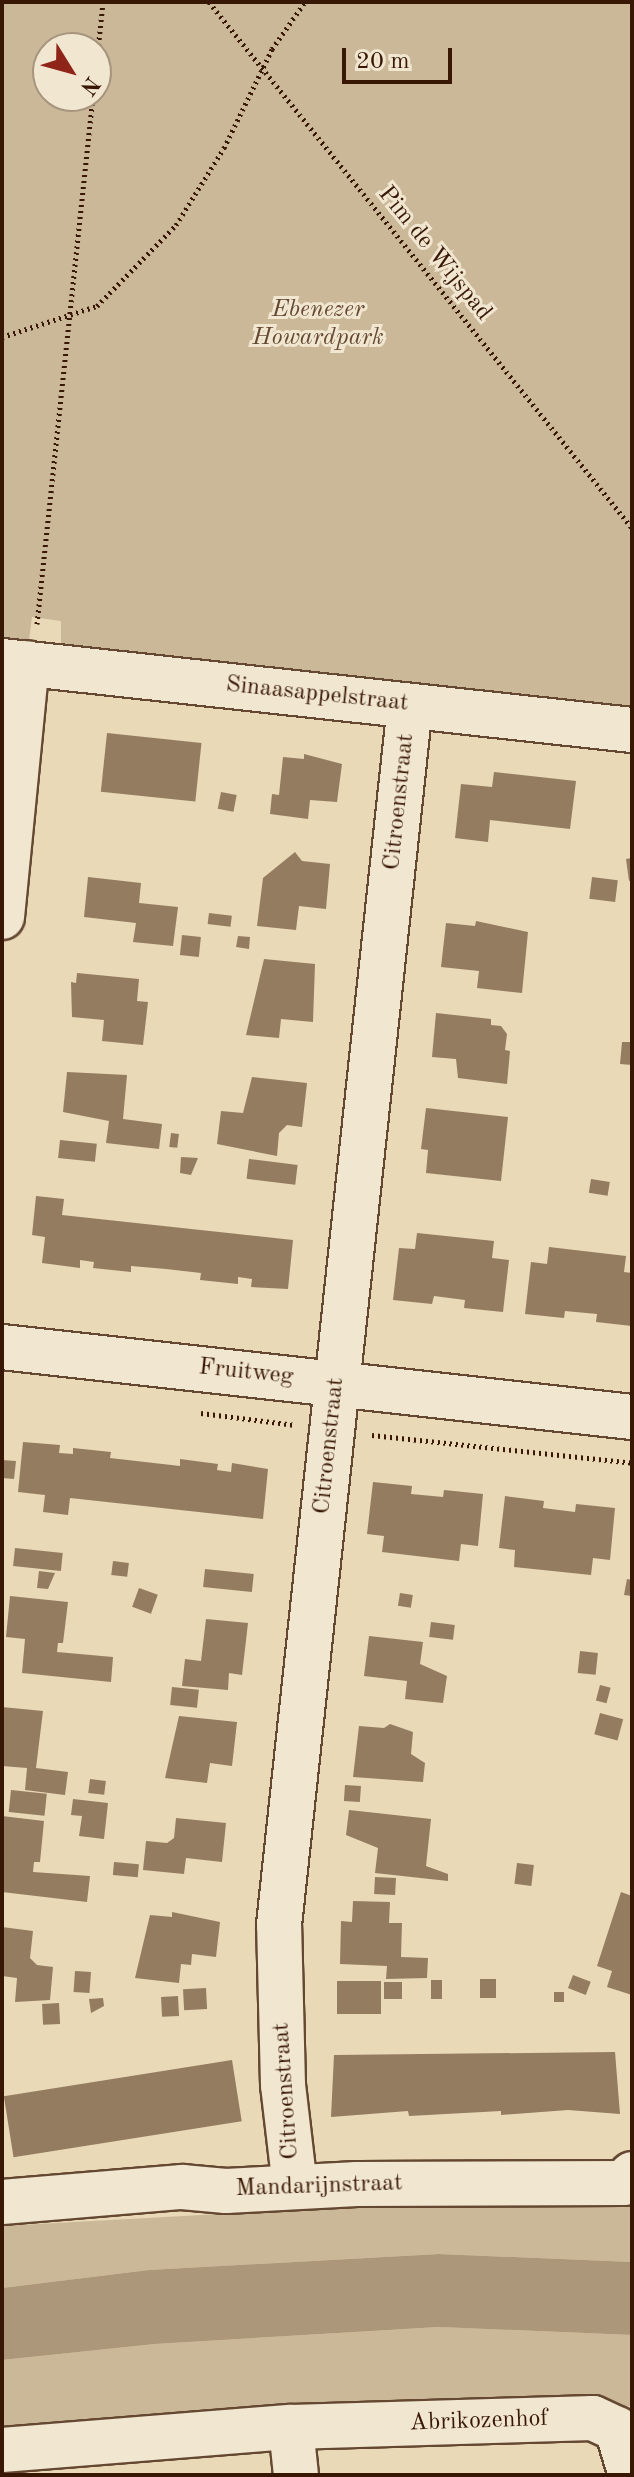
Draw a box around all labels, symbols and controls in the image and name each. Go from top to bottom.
north arrow [32,32,112,112]
scale bar [346,32,456,82]
text: 20 m [356,50,410,74]
text: N [76,72,103,99]
street label: Pim de Wijspad [371,181,497,327]
park label: Ebenezer Howardpark [252,297,384,353]
street label: Sinaasappelstraat [224,671,410,719]
street label: Citroenstraat [378,732,422,872]
street label: Fruitweg [197,1354,295,1392]
street label: Citroenstraat [308,1376,352,1516]
street label: Citroenstraat [268,2021,306,2161]
street label: Mandarijnstraat [235,2170,403,2204]
street label: Abrikozenhof [409,2405,549,2439]

